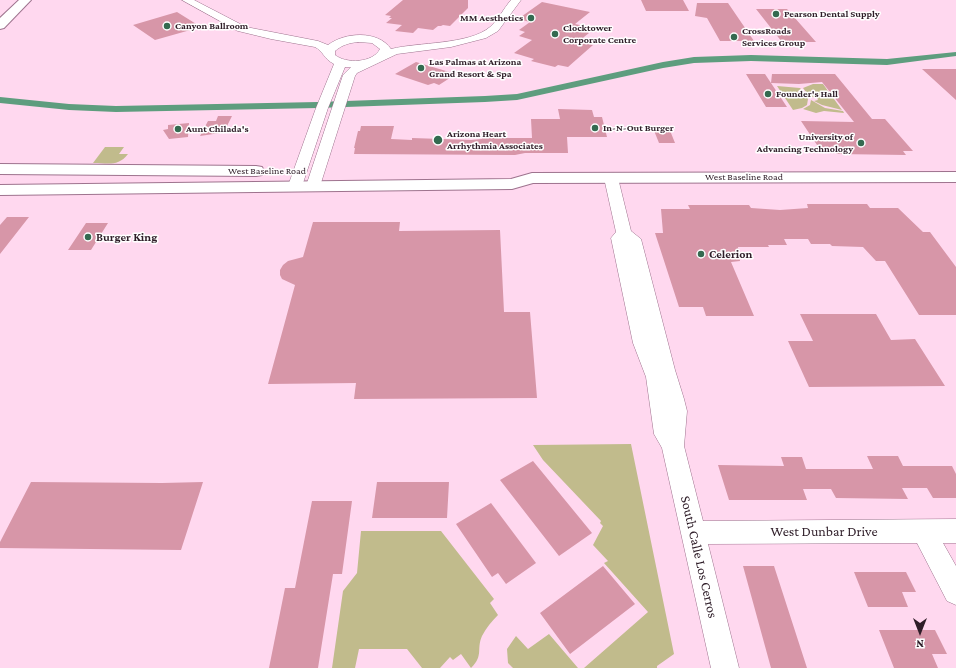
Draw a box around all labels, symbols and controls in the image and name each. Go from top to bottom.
place label: Pearson Dental Supply [784,8,880,20]
marker: Pearson Dental Supply [771,9,781,19]
place label: MM Aesthetics [460,12,523,24]
marker: MM Aesthetics [526,13,536,23]
place label: Canyon Ballroom [175,20,248,32]
marker: Canyon Ballroom [162,21,172,31]
place label: Clocktower Corporate Centre [563,22,636,46]
place label: CrossRoads Services Group [742,25,805,48]
marker: Clocktower Corporate Centre [550,29,560,39]
marker: CrossRoads Services Group [729,32,739,42]
place label: Las Palmas at Arizona Grand Resort & Spa [429,56,521,80]
marker: Las Palmas at Arizona Grand Resort & Spa [416,63,426,73]
place label: Founder's Hall [776,88,838,100]
marker: Founder's Hall [763,89,773,99]
place label: In-N-Out Burger [603,122,674,134]
place label: Aunt Chilada's [186,123,248,135]
marker: In-N-Out Burger [590,123,600,133]
marker: Aunt Chilada's [173,124,183,134]
place label: Arizona Heart Arrhythmia Associates [447,128,543,152]
place label: University of Advancing Technology [757,131,853,154]
marker: Arizona Heart Arrhythmia Associates [432,134,444,146]
marker: University of Advancing Technology [856,138,866,148]
street label: West Baseline Road [228,165,306,177]
street label: West Baseline Road [705,171,783,183]
place label: Burger King [96,230,157,244]
marker: Burger King [83,232,93,242]
place label: Celerion [709,247,752,261]
marker: Celerion [696,249,706,259]
street label: South Calle Los Cerros [677,494,721,620]
street label: West Dunbar Drive [770,524,878,540]
north arrow [900,612,940,652]
text: N [916,638,924,650]

